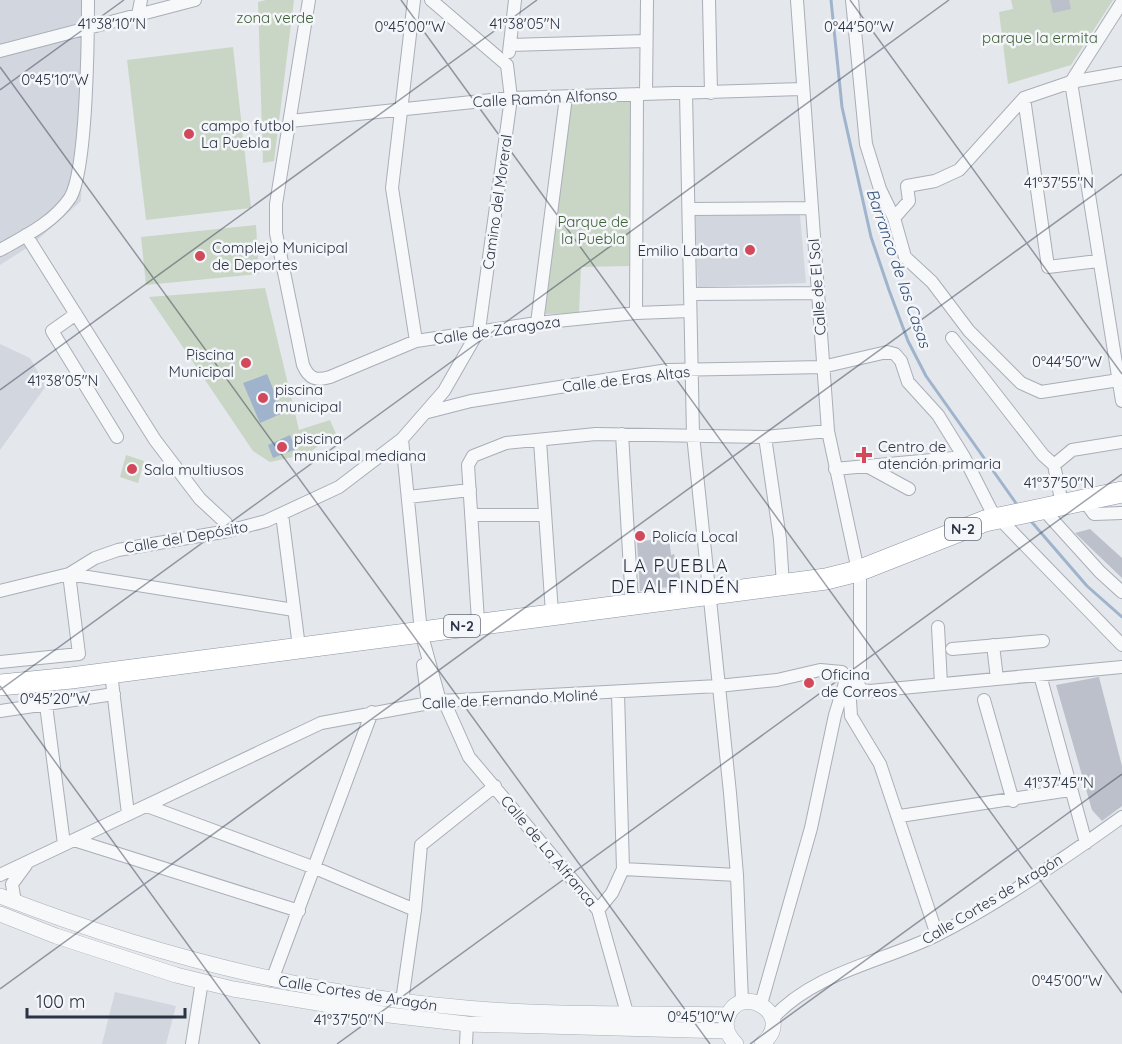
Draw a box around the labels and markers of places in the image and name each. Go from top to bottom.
place label: campo futbol La Puebla [201,116,294,152]
marker: campo futbol La Puebla [182,127,196,141]
place label: Complejo Municipal de Deportes [212,238,348,274]
place label: Emilio Labarta [638,241,738,260]
marker: Emilio Labarta [743,243,757,257]
marker: Complejo Municipal de Deportes [193,249,207,263]
place label: Piscina Municipal [169,345,234,381]
marker: Piscina Municipal [239,356,253,370]
place label: piscina municipal [275,380,342,416]
marker: piscina municipal [256,391,270,405]
place label: piscina municipal mediana [294,429,426,465]
place label: Centro de atención primaria [878,437,1001,473]
marker: piscina municipal mediana [275,440,289,454]
marker: Centro de atención primaria [855,446,873,464]
place label: Sala multiusos [144,460,244,479]
marker: Sala multiusos [125,462,139,476]
place label: Policía Local [652,527,738,546]
marker: Policía Local [633,529,647,543]
place label: Oficina de Correos [821,665,897,701]
marker: Oficina de Correos [802,676,816,690]

